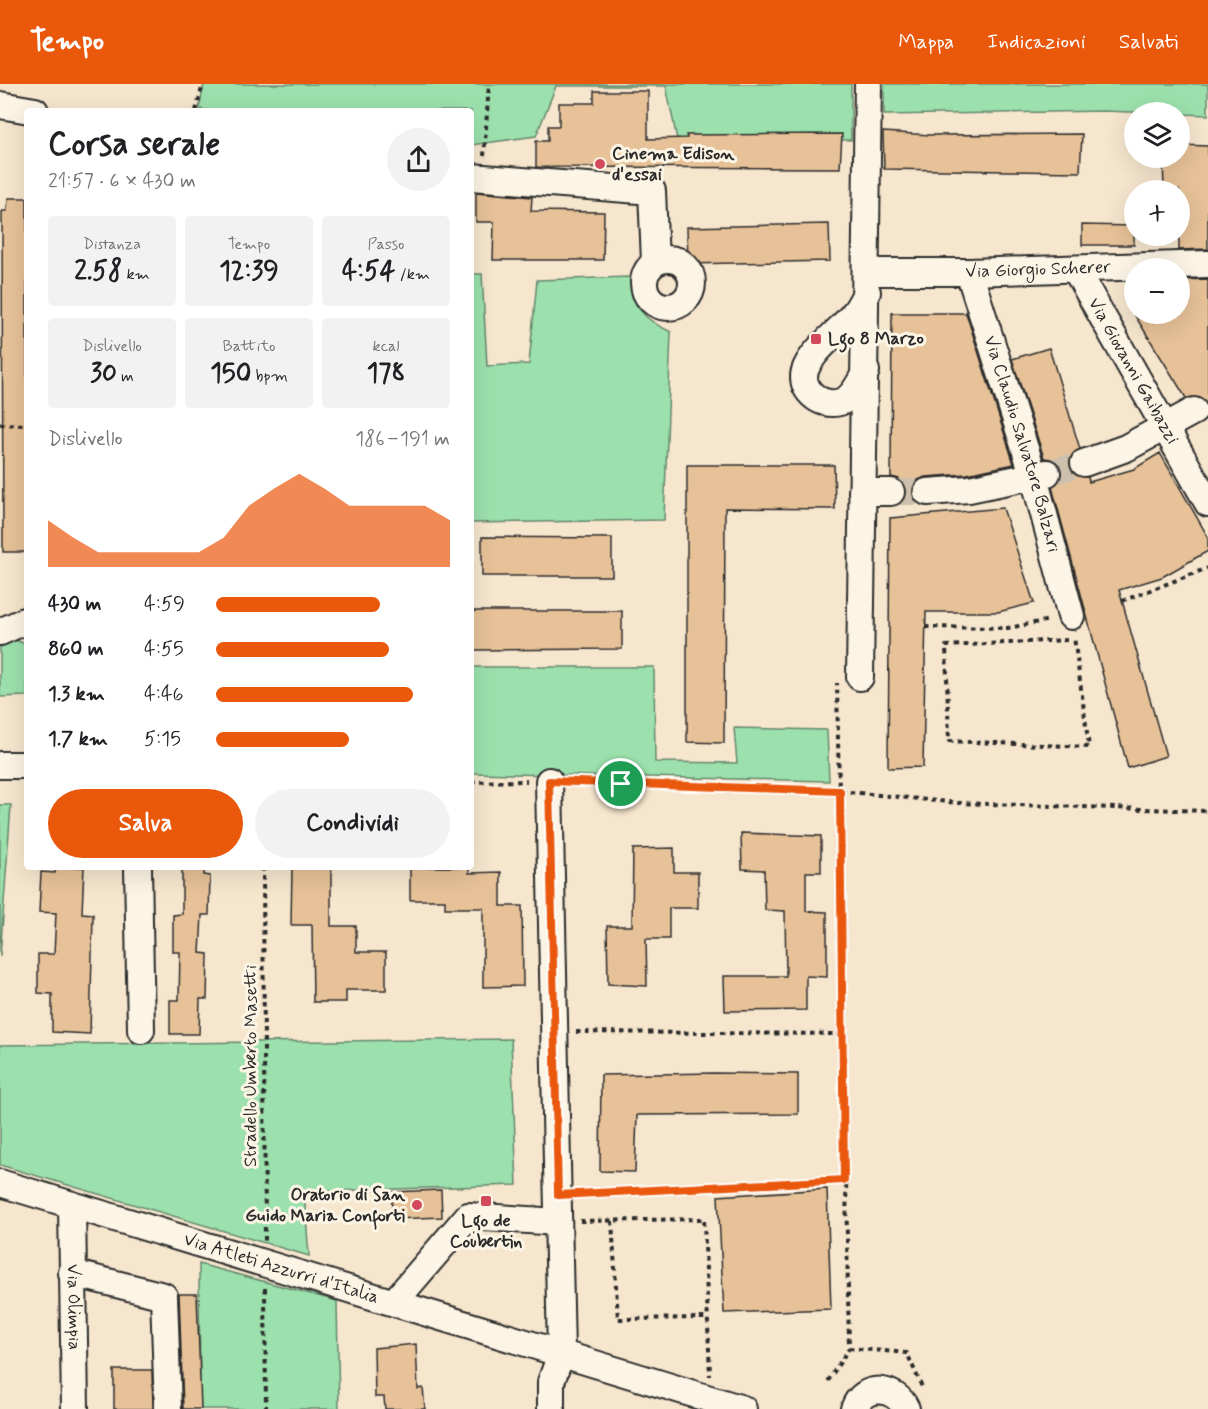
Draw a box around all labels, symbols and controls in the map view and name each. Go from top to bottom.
text: Tempo [30,24,104,61]
text: Mappa [898,28,954,56]
text: Indicazioni [987,28,1086,56]
text: Salvati [1119,28,1178,56]
map controls [1124,102,1190,324]
button: layers [1124,102,1190,168]
text: Corsa serale [48,123,220,167]
button: share [387,128,450,191]
place label: Cinema Edison d'essai [612,142,735,187]
marker: Cinema Edison d'essai [593,157,607,171]
text: 21:57 · 6 × 430 m [48,168,196,195]
button: + [1124,180,1190,246]
text: Distanza [83,234,141,255]
text: Tempo [228,234,270,255]
text: Passo [367,234,405,255]
text: 2.58 [74,255,122,289]
text: 12:39 [219,255,279,289]
text: 4:54 [342,255,395,289]
street label: Via Giorgio Scherer [965,255,1111,284]
button: − [1124,258,1190,324]
text: km [122,264,150,285]
text: /km [395,264,430,285]
street label: Via Giovanni Gaibazzi [1082,293,1184,449]
place label: Lgo 8 Marzo [828,327,924,353]
marker: Lgo 8 Marzo [809,332,823,346]
street label: Via Claudio Salvatore Balzari [978,333,1066,555]
text: Dislivello [82,336,142,357]
text: Battito [223,336,275,357]
text: kcal [373,336,399,357]
text: 30 [90,357,117,391]
text: 150 [210,357,251,391]
text: 178 [367,357,405,391]
text: m [117,366,134,387]
text: bpm [251,366,288,387]
text: Dislivello [48,426,123,453]
text: 186–191 m [355,426,450,453]
text: 430 m [48,591,101,618]
text: 4:59 [144,591,185,618]
text: 860 m [48,636,104,663]
text: 4:55 [144,636,184,663]
text: 1.3 km [48,681,105,708]
text: 4:46 [144,681,184,708]
text: 1.7 km [48,726,108,753]
text: 5:15 [144,726,181,753]
pin [595,758,646,809]
icon: arrive [604,767,637,800]
button: Salva [48,789,243,858]
button: Condividi [255,789,450,858]
street label: Stradello Umberto Masetti [239,965,263,1167]
place label: Oratorio di San Guido Maria Conforti [245,1183,406,1230]
marker: Lgo de Coubertin [479,1194,493,1208]
marker: Oratorio di San Guido Maria Conforti [410,1198,424,1212]
place label: Lgo de Coubertin [450,1209,522,1254]
street label: Via Atleti Azzurri d'Italia [181,1228,382,1310]
street label: Via Olimpia [61,1264,86,1350]

